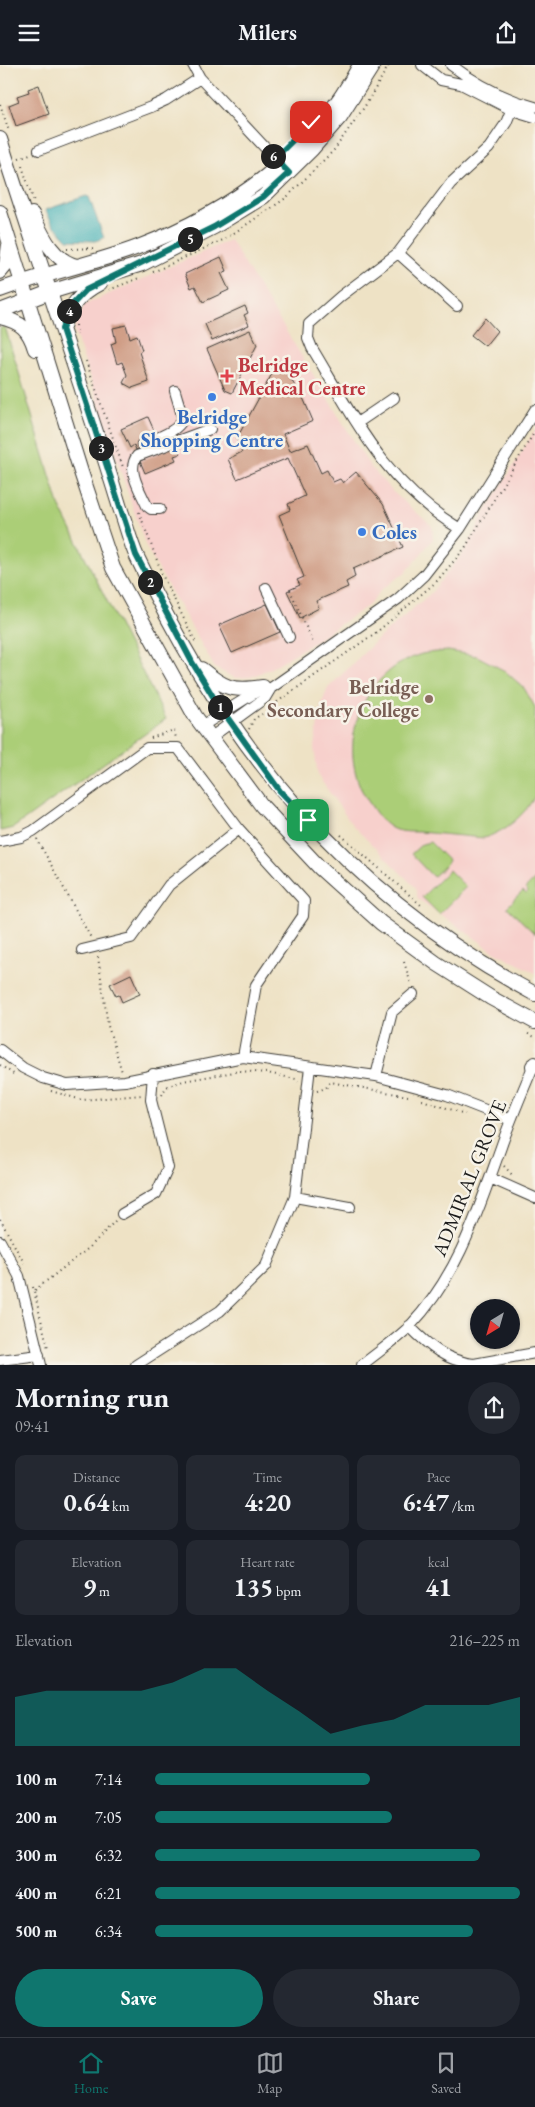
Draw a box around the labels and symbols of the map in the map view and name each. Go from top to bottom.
pin [290,101,332,143]
pin: 6 [260,143,286,169]
pin: 5 [178,227,202,251]
pin: 4 [56,299,82,323]
place label: Belridge Medical Centre [238,352,366,401]
marker: Belridge Medical Centre [220,369,234,383]
marker: Belridge Shopping Centre [206,391,218,403]
place label: Belridge Shopping Centre [141,404,283,453]
pin: 3 [88,435,114,461]
place label: Coles [372,519,417,545]
marker: Coles [356,526,368,538]
pin: 2 [138,569,162,595]
place label: Belridge Secondary College [267,674,419,723]
marker: Belridge Secondary College [423,693,435,705]
pin: 1 [208,695,232,719]
pin [287,799,329,841]
street label: ADMIRAL GROVE [425,1096,512,1261]
north arrow [470,1299,520,1349]

